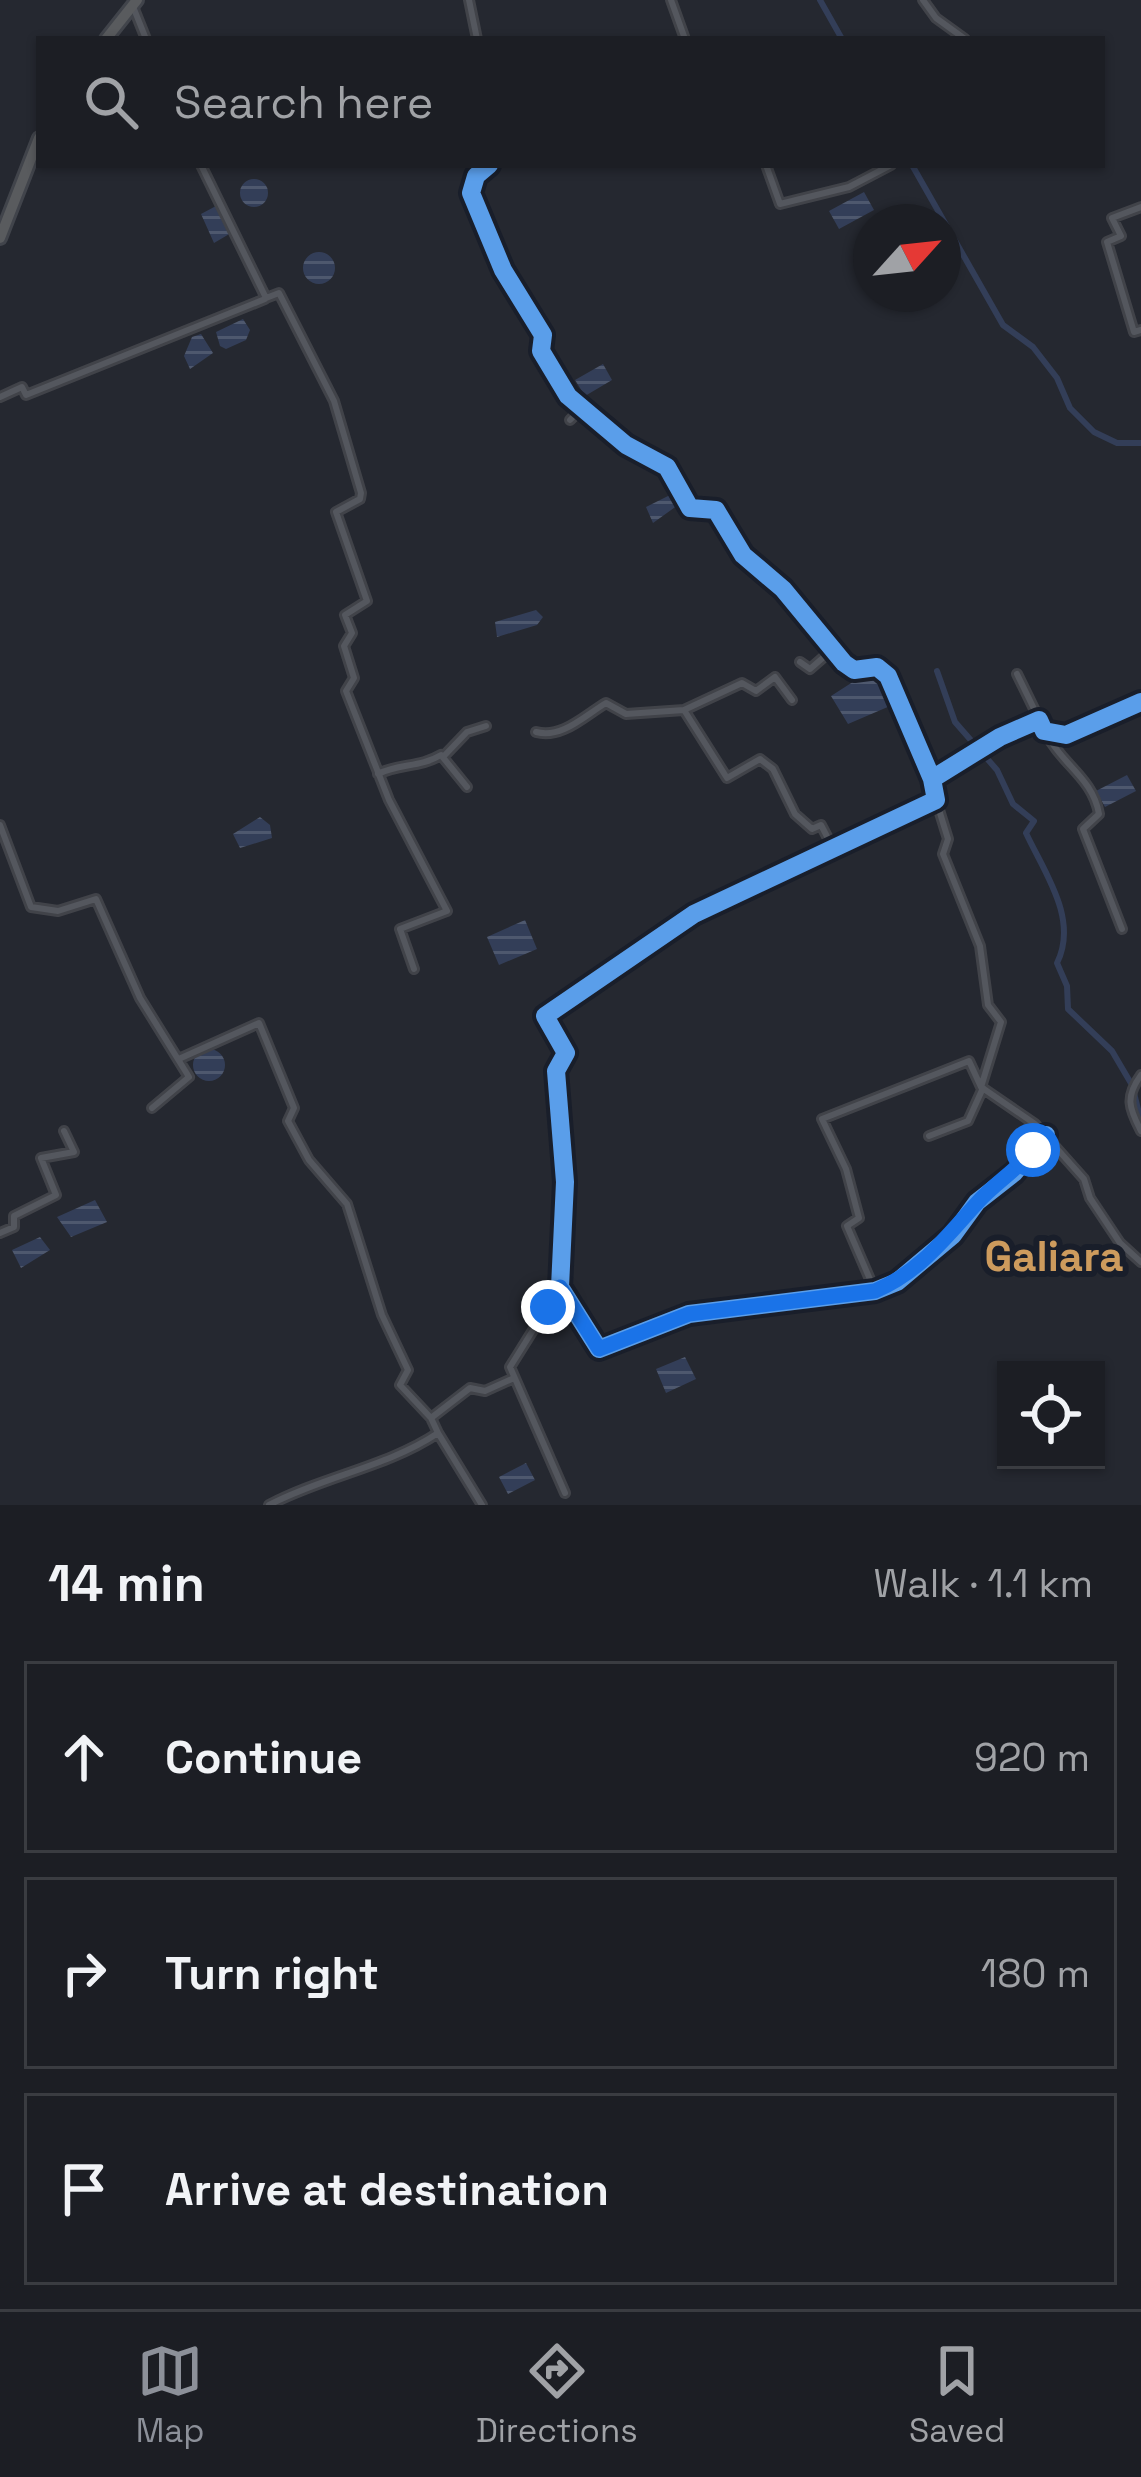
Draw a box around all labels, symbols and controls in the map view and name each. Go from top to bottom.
search box [36,36,1105,168]
icon: search [78,69,144,135]
text: Search here [174,74,433,131]
north arrow [853,204,961,312]
route start [1006,1123,1060,1177]
district label: Galiara [984,1230,1124,1283]
route end [521,1280,575,1334]
map controls [997,1361,1105,1469]
button: locate [997,1361,1105,1469]
text: 14 min [48,1551,205,1616]
text: Walk · 1.1 km [874,1559,1093,1608]
icon: ahead [51,1724,117,1790]
text: Continue [165,1729,362,1786]
text: 920 m [974,1733,1090,1782]
icon: right [51,1940,117,2006]
text: Turn right [165,1945,379,2002]
text: 180 m [981,1949,1090,1998]
icon: arrive [51,2156,117,2222]
text: Arrive at destination [165,2161,609,2218]
tab: Map [136,2338,204,2452]
tab: Directions [476,2338,638,2452]
tab: Saved [909,2338,1005,2452]

